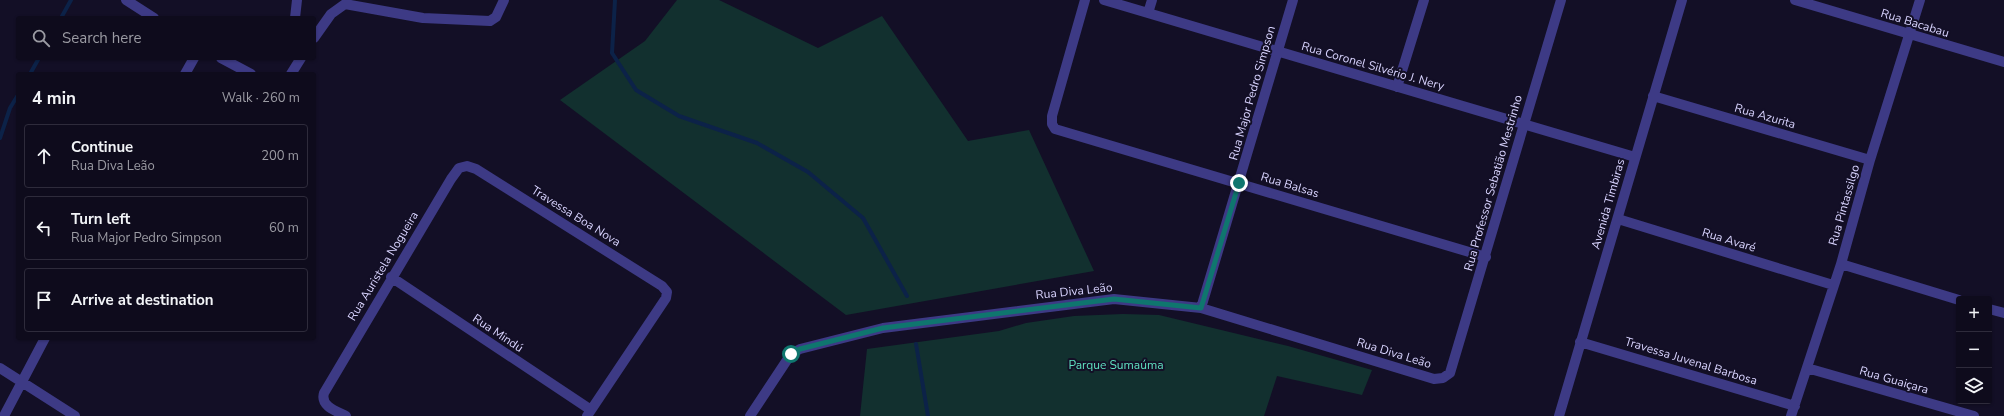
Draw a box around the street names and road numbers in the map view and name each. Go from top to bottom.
street label: Rua Bacabau [1879,5,1951,41]
street label: Rua Major Pedro Simpson [1225,24,1279,162]
street label: Rua Coronel Silvério J. Nery [1300,38,1447,94]
street label: Rua Professor Sebatião Mestrinho [1460,93,1526,273]
street label: Rua Azurita [1733,100,1797,132]
street label: Avenida Timbiras [1587,157,1629,251]
street label: Rua Pintassilgo [1825,162,1863,247]
street label: Rua Balsas [1259,169,1321,201]
street label: Travessa Boa Nova [528,182,624,250]
street label: Rua Auristela Nogueira [344,208,422,324]
street label: Rua Avaré [1700,224,1758,256]
street label: Rua Diva Leão [1035,279,1114,303]
street label: Rua Mindú [470,310,526,356]
street label: Travessa Juvenal Barbosa [1623,333,1759,389]
street label: Rua Diva Leão [1355,334,1434,372]
street label: Rua Guaiçara [1858,362,1930,398]

